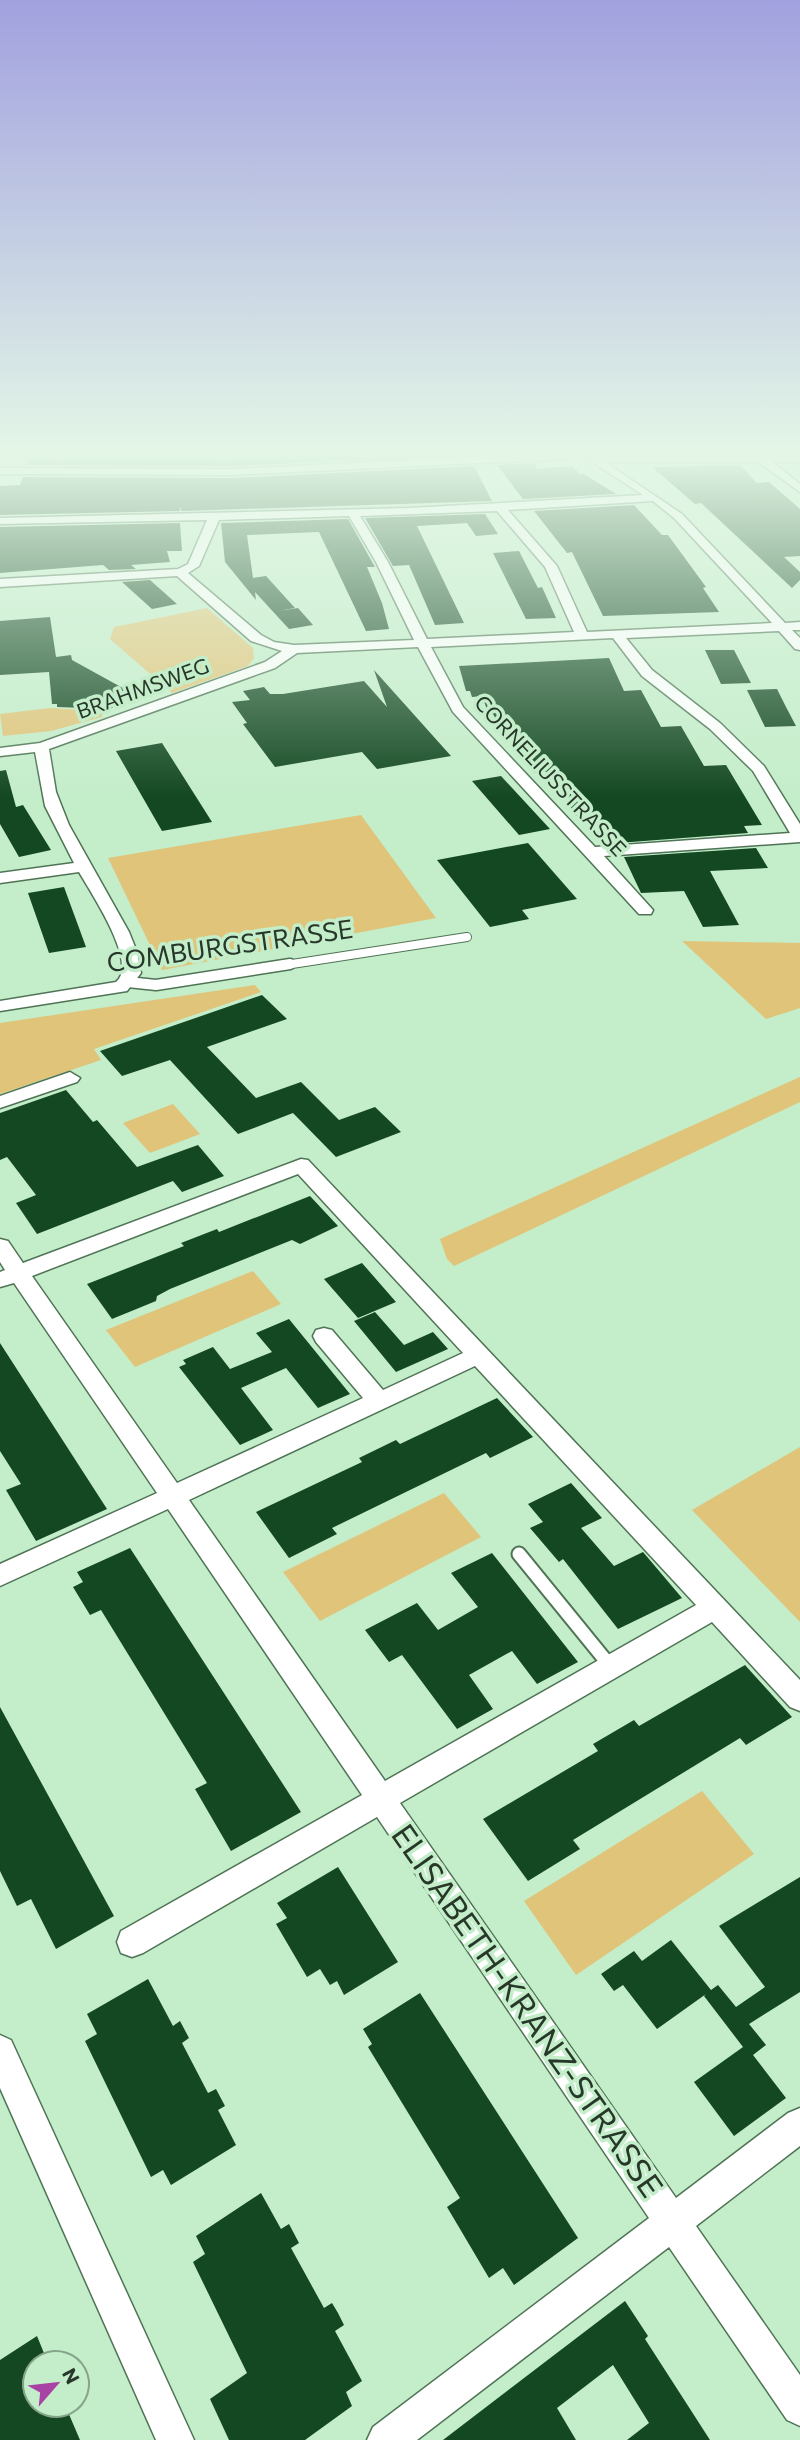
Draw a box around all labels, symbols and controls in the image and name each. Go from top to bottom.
street label: BRAHMSWEG [73,652,212,723]
street label: CORNELIUSSTRASSE [470,689,632,861]
street label: COMBURGSTRASSE [105,912,355,977]
street label: ELISABETH-KRANZ-STRASSE [384,1816,673,2204]
north arrow [21,2349,91,2419]
text: N [58,2364,85,2387]

